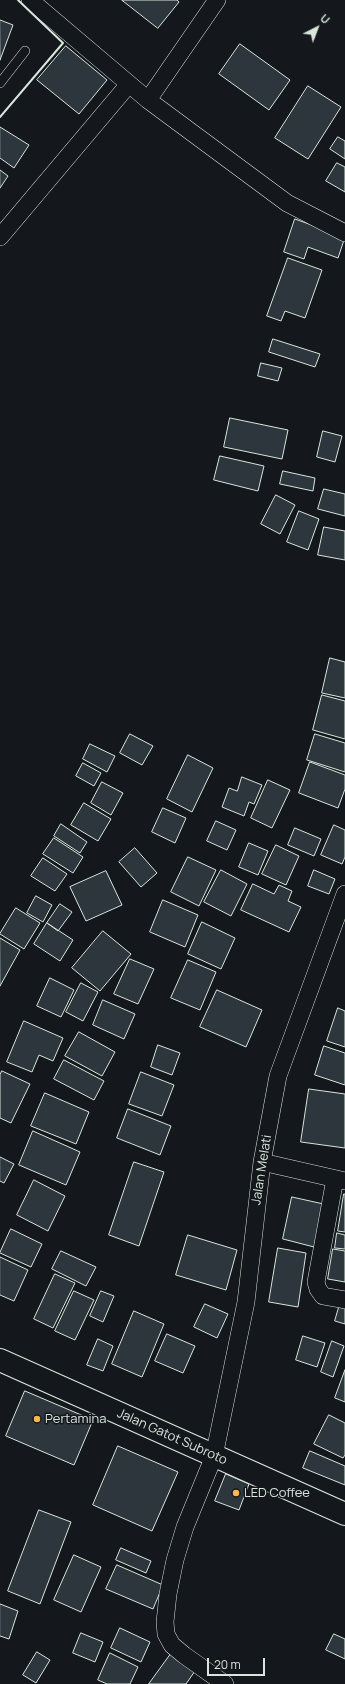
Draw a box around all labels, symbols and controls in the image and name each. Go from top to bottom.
north arrow [297,8,337,48]
text: U [317,10,333,27]
street label: Jalan Melati [249,1134,275,1206]
street label: Jalan Gatot Subroto [114,1406,230,1468]
place label: Pertamina [45,1411,107,1427]
marker: Pertamina [32,1414,42,1424]
place label: LED Coffee [244,1485,310,1501]
marker: LED Coffee [231,1488,241,1498]
scale bar [209,1650,267,1676]
text: 20 m [214,1656,241,1673]

